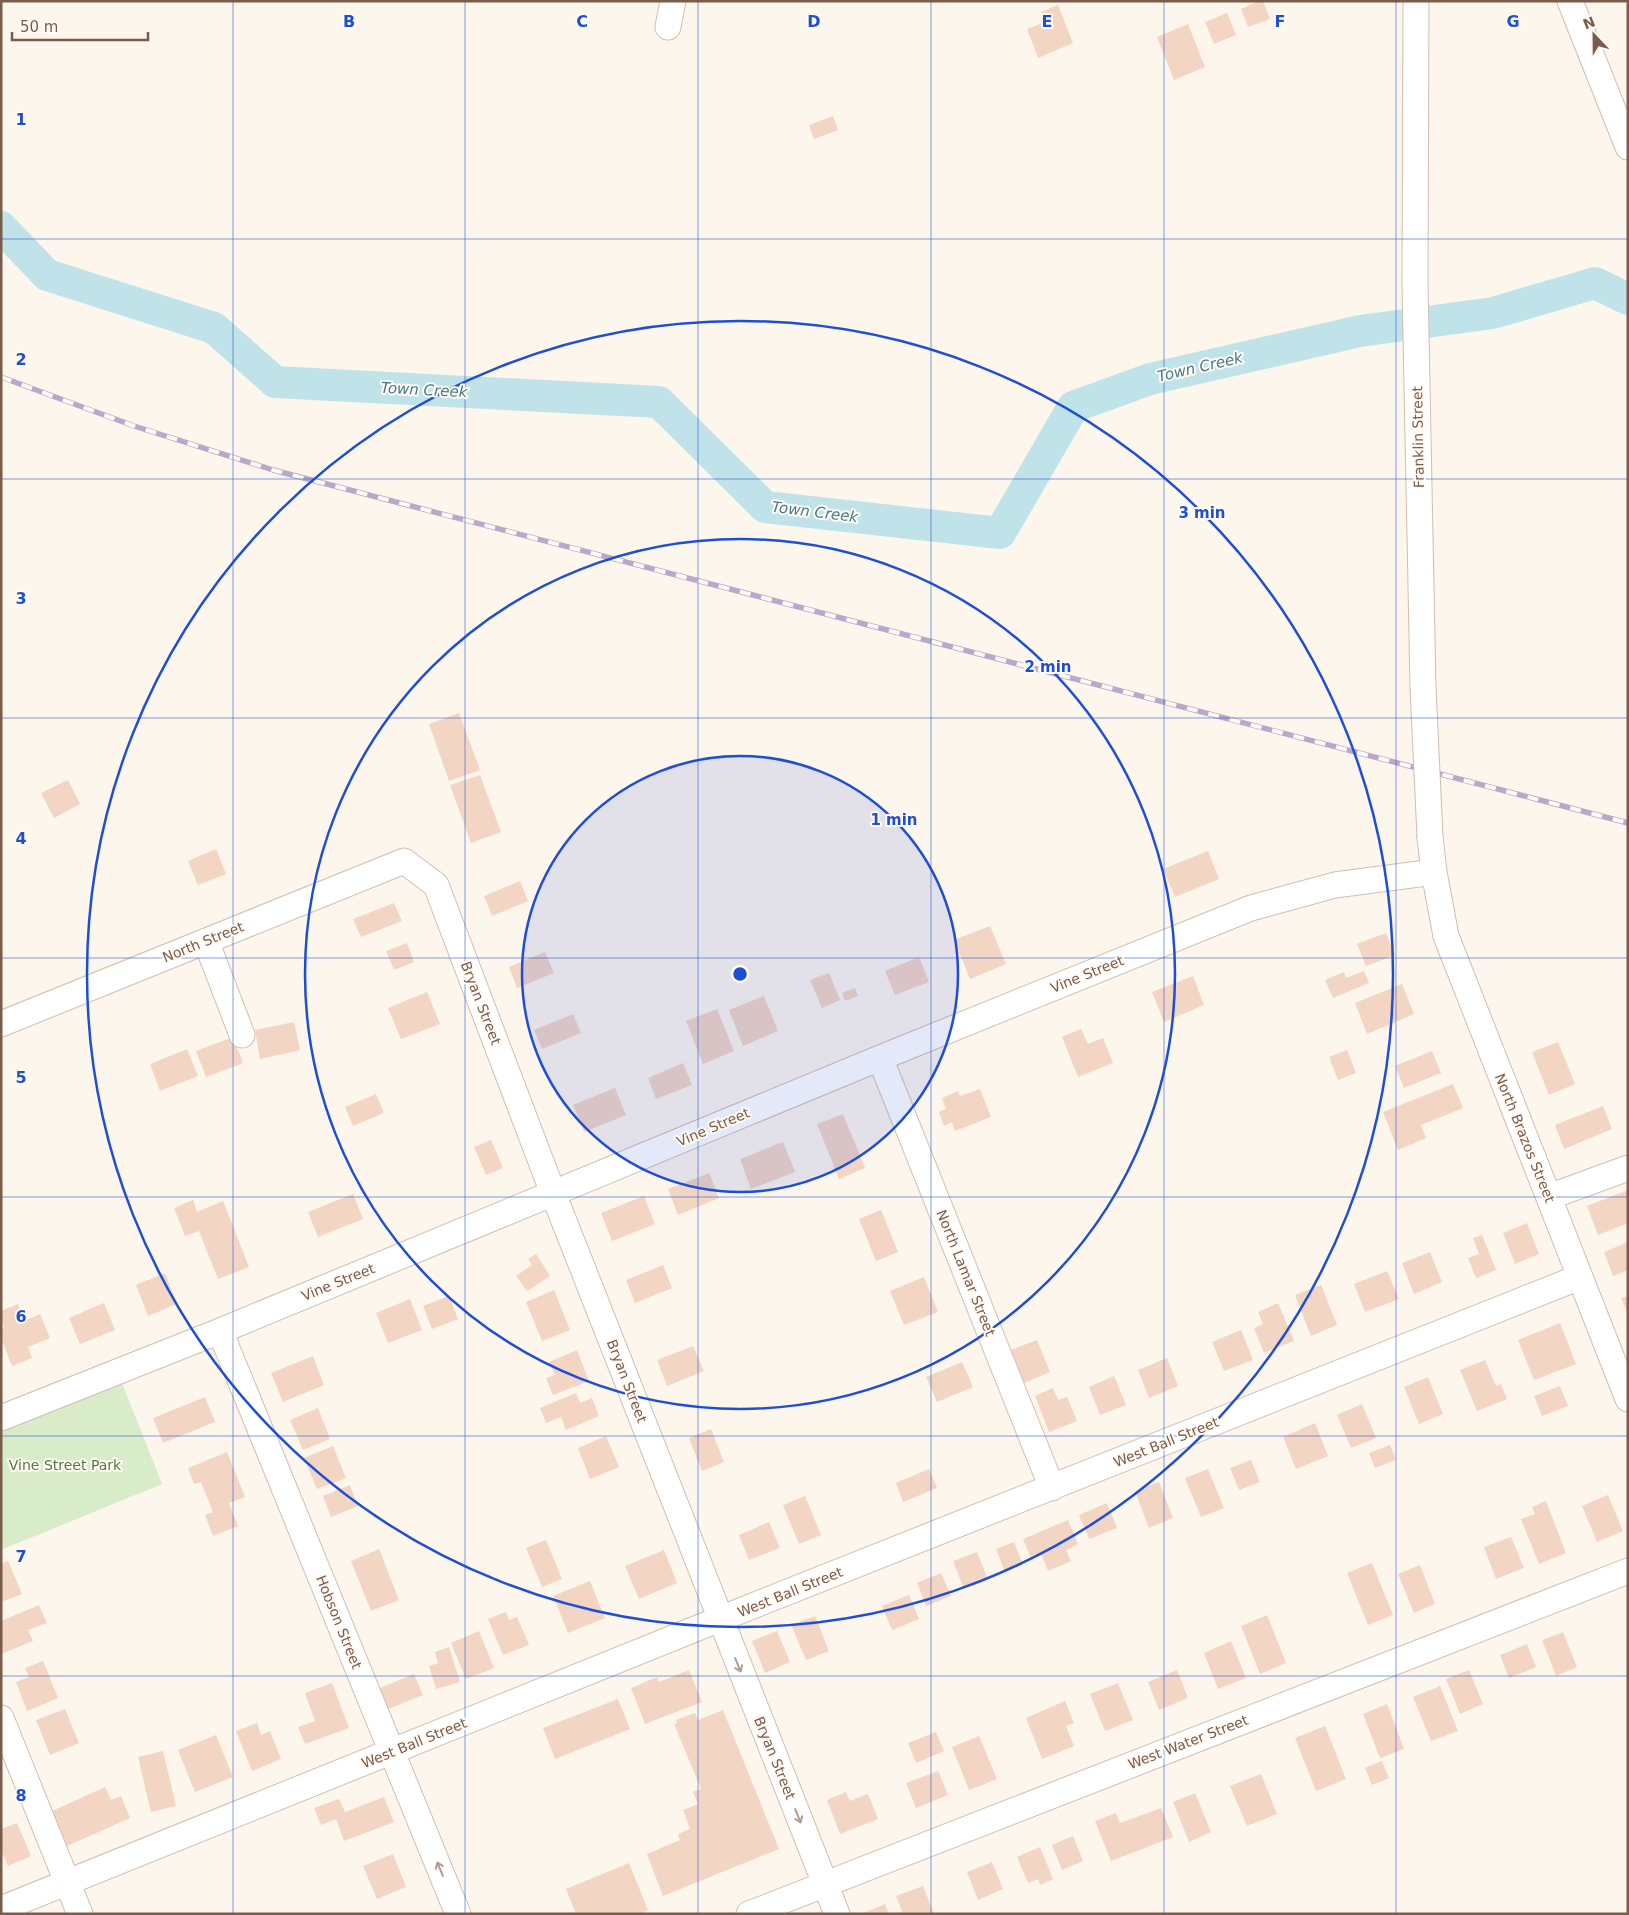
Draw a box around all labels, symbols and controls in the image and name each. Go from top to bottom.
scale bar [12,10,149,42]
north arrow [1569,10,1619,60]
text: B [343,12,355,31]
text: C [576,12,588,31]
text: D [807,12,821,31]
text: E [1042,12,1052,31]
text: F [1275,12,1285,31]
text: G [1506,12,1520,31]
text: N [1581,13,1598,33]
text: 50 m [20,18,58,36]
text: 1 [15,110,27,129]
water label: Town Creek [1156,348,1246,386]
text: 2 [15,350,27,369]
water label: Town Creek [380,379,469,401]
street label: Franklin Street [1409,385,1427,488]
water label: Town Creek [771,498,860,526]
text: 3 min [1178,504,1226,522]
text: 3 [15,589,27,608]
text: 2 min [1024,658,1072,676]
text: 1 min [870,811,918,829]
text: 4 [15,829,27,848]
street label: North Street [160,918,246,966]
street label: Vine Street [1048,952,1126,996]
street label: Bryan Street [458,959,504,1047]
centre of rings [731,965,749,983]
text: 5 [15,1068,27,1087]
street label: North Brazos Street [1492,1071,1558,1205]
street label: Vine Street [674,1104,752,1150]
street label: North Lamar Street [933,1207,999,1339]
street label: Vine Street [299,1260,377,1304]
text: 6 [15,1307,27,1326]
street label: Bryan Street [604,1337,650,1425]
street label: West Ball Street [1111,1413,1221,1470]
park label: Vine Street Park [9,1457,122,1473]
text: 7 [15,1547,27,1566]
street label: West Ball Street [735,1563,845,1620]
street label: Hobson Street [313,1573,365,1672]
one-way arrow [734,1657,743,1672]
street label: West Water Street [1126,1712,1251,1772]
street label: West Ball Street [359,1714,469,1771]
street label: Bryan Street [751,1714,799,1802]
text: 8 [15,1786,27,1805]
one-way arrow [794,1808,803,1823]
one-way arrow [434,1862,444,1877]

